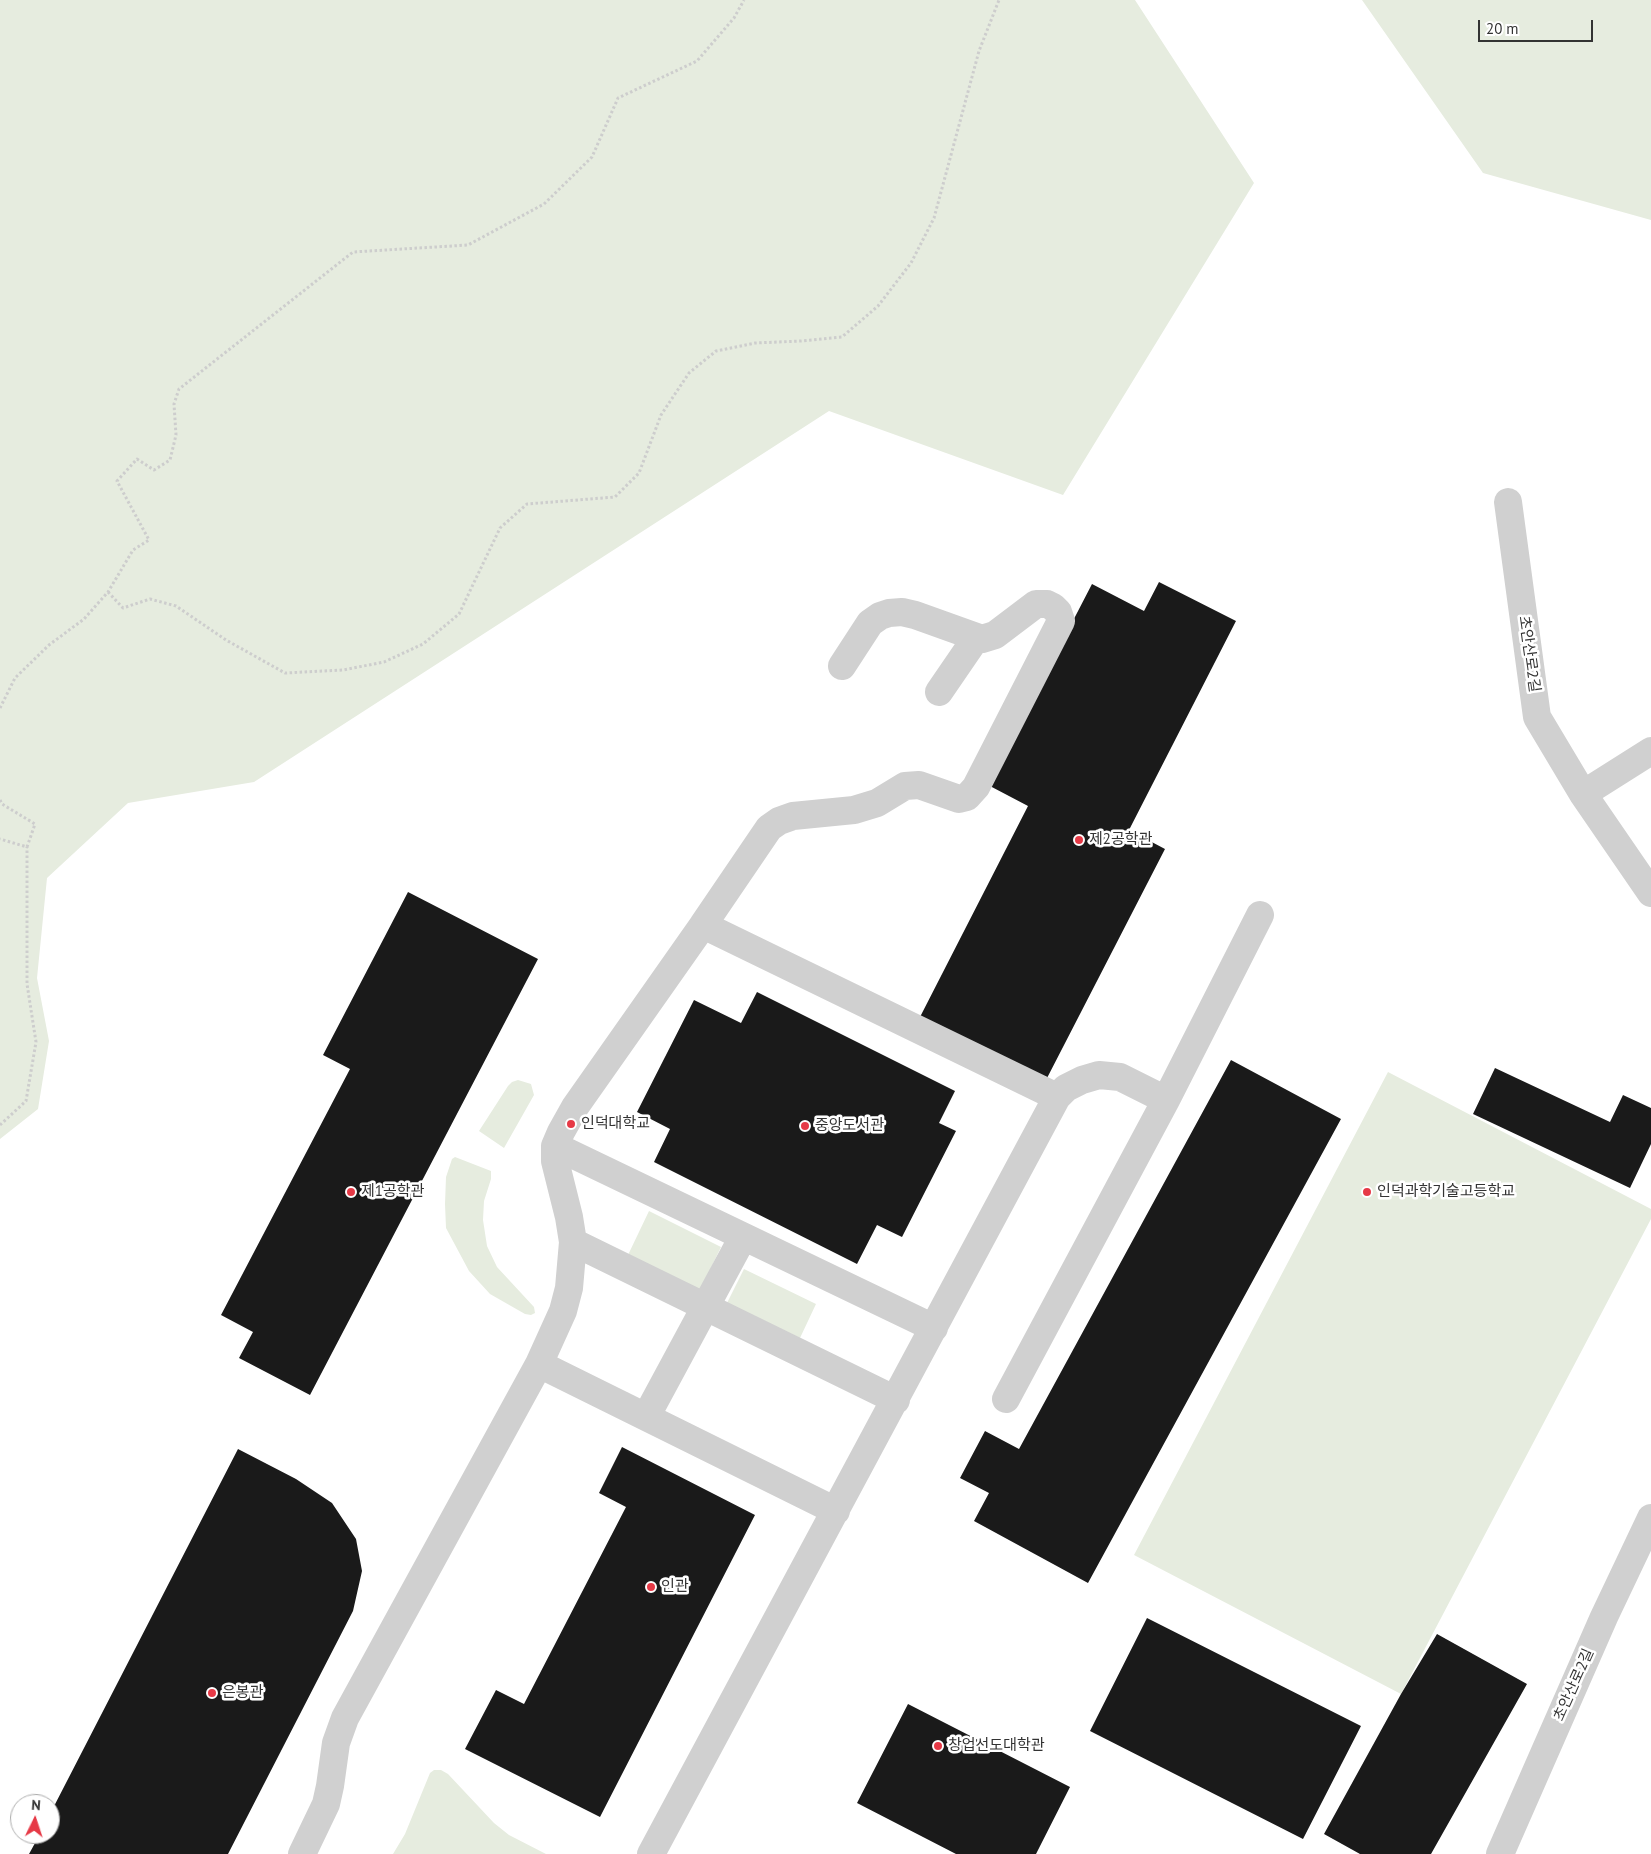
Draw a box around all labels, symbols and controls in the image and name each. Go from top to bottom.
scale bar [1481,10,1596,42]
text: 20 m [1486,19,1519,38]
street label: 초안산로2길 [1515,615,1543,693]
place label: 제2공학관 [1089,831,1152,849]
marker: 제2공학관 [1073,834,1085,846]
place label: 인덕대학교 [581,1115,650,1133]
place label: 중앙도서관 [815,1117,884,1135]
marker: 인덕대학교 [565,1118,577,1130]
marker: 중앙도서관 [799,1120,811,1132]
place label: 제1공학관 [361,1183,424,1201]
place label: 인덕과학기술고등학교 [1377,1183,1515,1201]
marker: 제1공학관 [345,1186,357,1198]
marker: 인덕과학기술고등학교 [1361,1186,1373,1198]
place label: 인관 [661,1578,689,1596]
marker: 인관 [645,1581,657,1593]
street label: 초안산로2길 [1550,1646,1598,1724]
place label: 은봉관 [222,1684,263,1702]
marker: 은봉관 [206,1687,218,1699]
place label: 창업선도대학관 [948,1737,1045,1755]
marker: 창업선도대학관 [932,1740,944,1752]
north arrow [10,1794,60,1844]
text: N [31,1796,41,1814]

